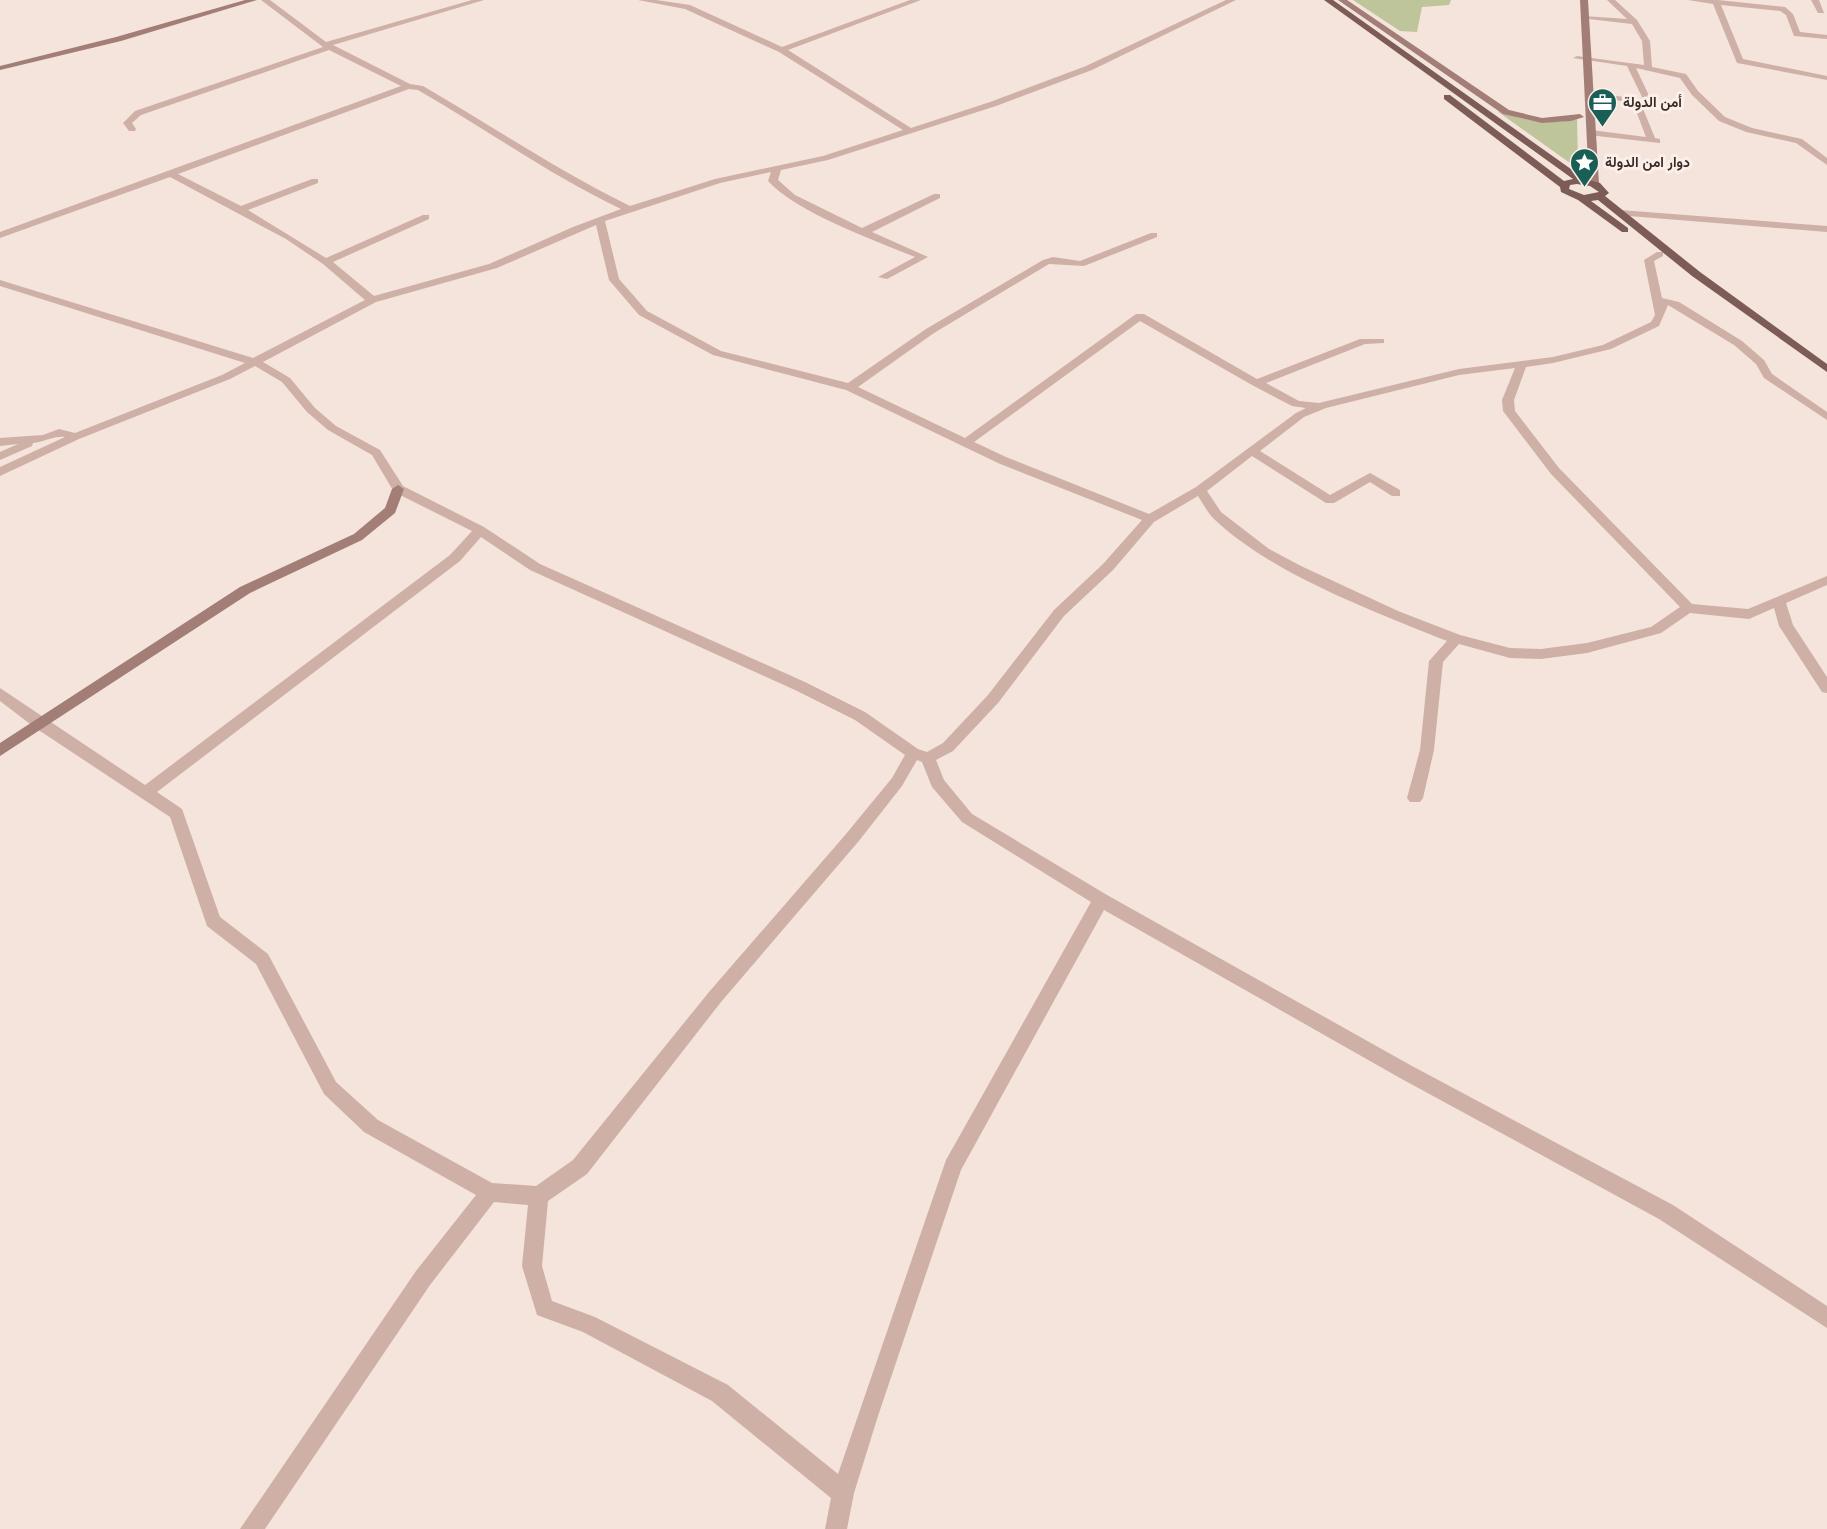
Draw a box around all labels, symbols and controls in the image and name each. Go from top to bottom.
office icon: أمن الدولة [1586,86,1618,128]
place label: أمن الدولة [1623,94,1682,111]
place icon: دوار امن الدولة [1568,146,1600,188]
place label: دوار امن الدولة [1605,154,1690,171]

